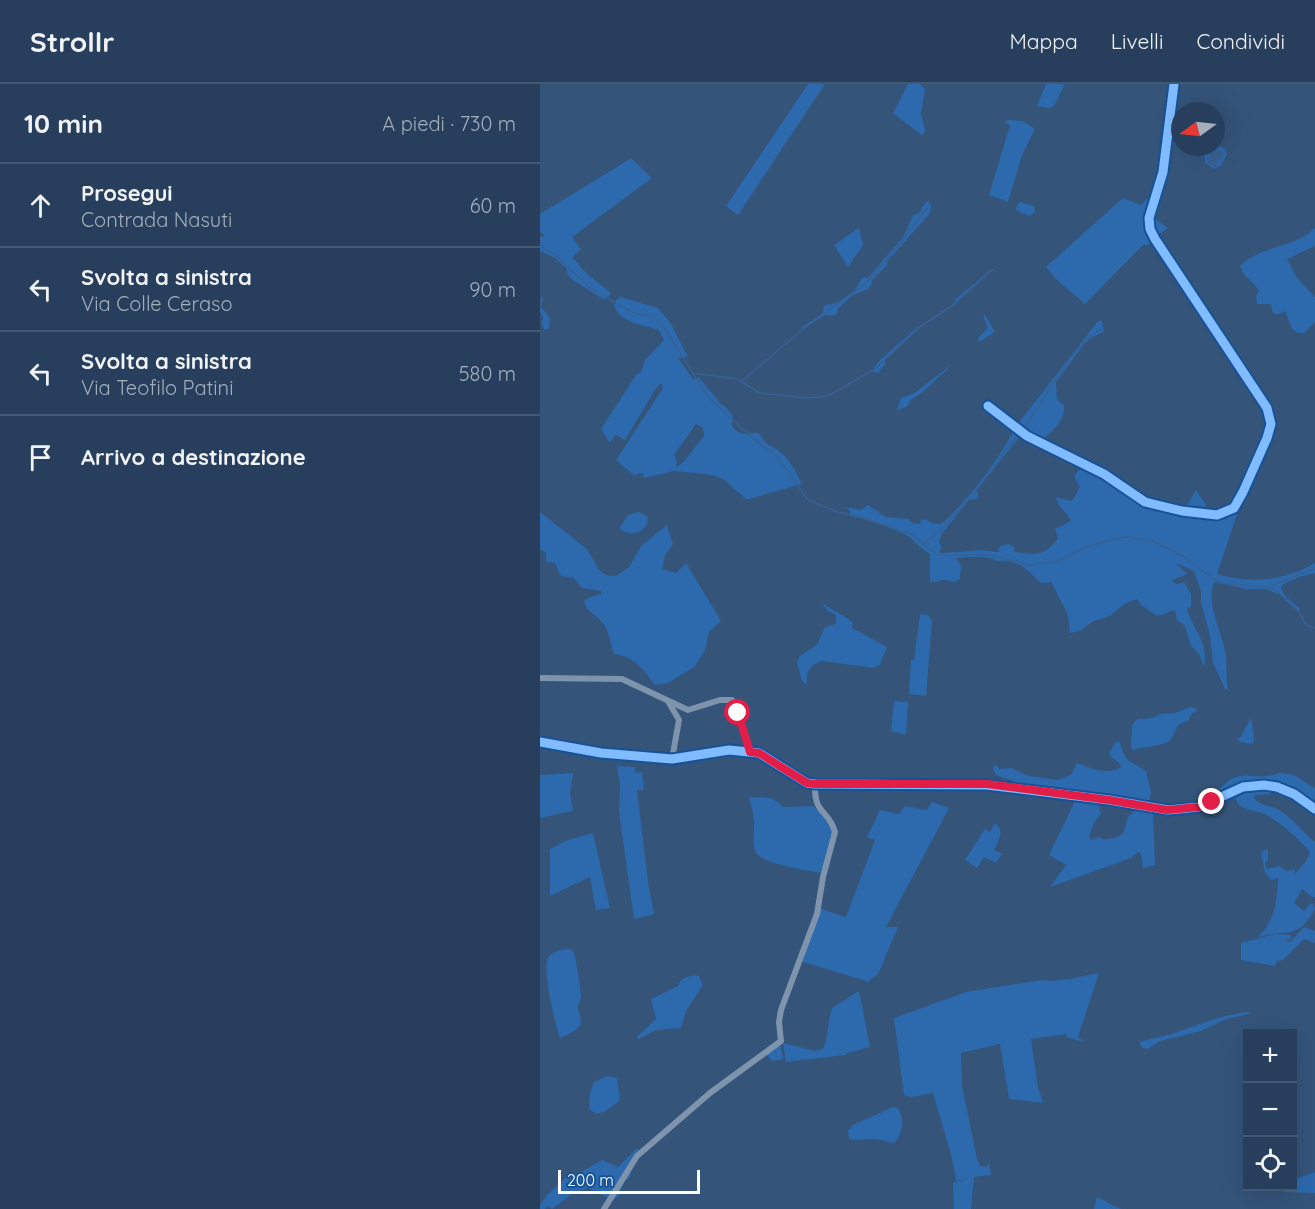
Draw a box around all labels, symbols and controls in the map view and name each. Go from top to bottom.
text: Strollr [30,24,114,59]
text: Mappa [1009,28,1078,54]
text: Livelli [1111,28,1163,54]
text: Condividi [1196,28,1285,54]
north arrow [1171,102,1225,156]
text: 10 min [24,107,103,140]
text: A piedi · 730 m [382,111,516,136]
text: Prosegui [81,179,173,207]
icon: ahead [24,189,57,222]
text: 60 m [470,193,516,218]
text: Contrada Nasuti [81,207,232,232]
text: Svolta a sinistra [81,263,252,291]
icon: left [24,273,57,306]
text: 90 m [469,277,516,302]
text: Via Colle Ceraso [81,291,232,316]
text: Svolta a sinistra [81,347,252,375]
icon: left [24,357,57,390]
text: 580 m [459,361,516,386]
text: Via Teofilo Patini [81,375,233,400]
icon: arrive [24,441,57,474]
text: Arrivo a destinazione [81,443,306,471]
route start [724,699,750,725]
route end [1198,788,1224,814]
map controls [1243,1029,1297,1191]
button: + [1243,1029,1297,1083]
button: − [1243,1083,1297,1137]
button: locate [1243,1137,1297,1191]
scale bar [558,1167,700,1194]
text: 200 m [567,1170,614,1190]

